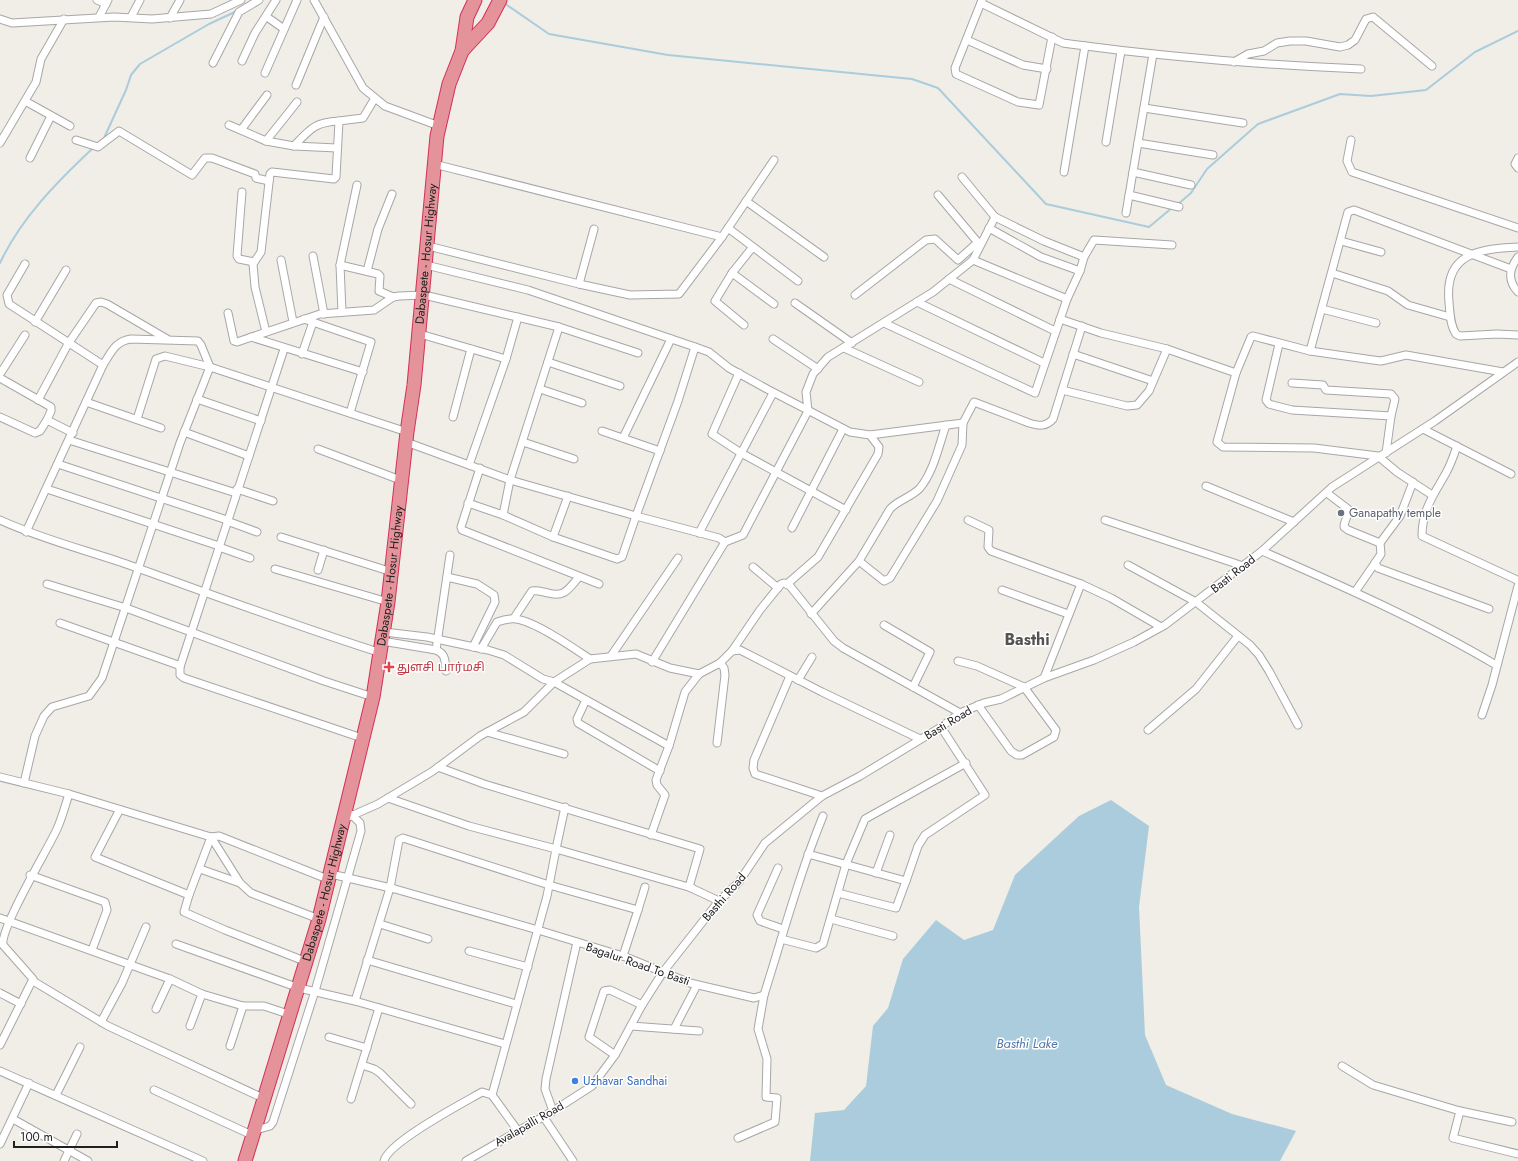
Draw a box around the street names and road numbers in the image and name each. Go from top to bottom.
street label: Dabaspete - Hosur Highway [411,182,442,325]
street label: Dabaspete - Hosur Highway [372,504,408,647]
street label: Basti Road [1207,551,1259,597]
street label: Basti Road [921,702,975,744]
street label: Dabaspete - Hosur Highway [298,821,351,963]
street label: Basthi Road [698,869,750,925]
street label: Bagalur Road To Basti [583,938,693,990]
street label: Avalapalli Road [491,1097,567,1151]

